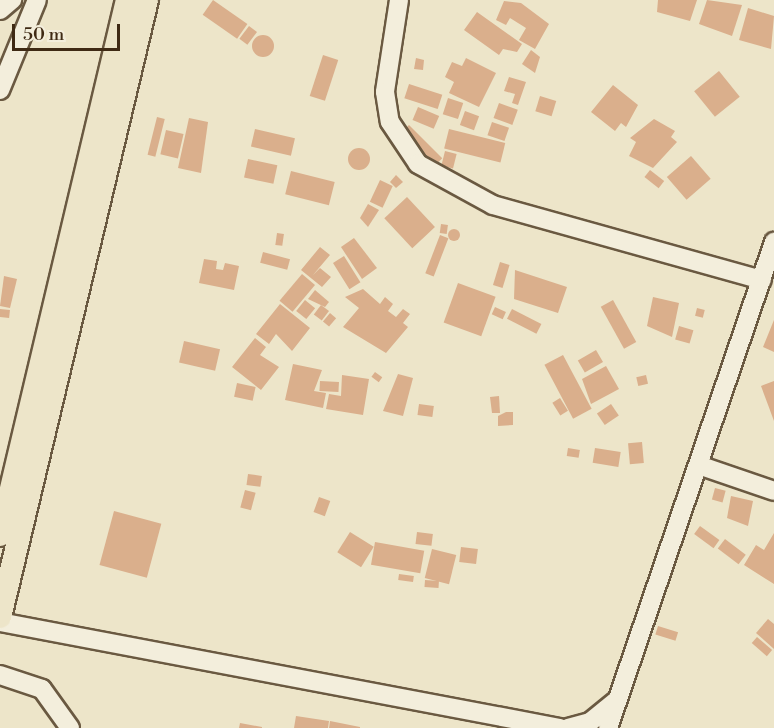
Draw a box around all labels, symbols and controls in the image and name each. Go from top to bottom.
scale bar [15,12,123,50]
text: 50 m [23,23,64,46]

